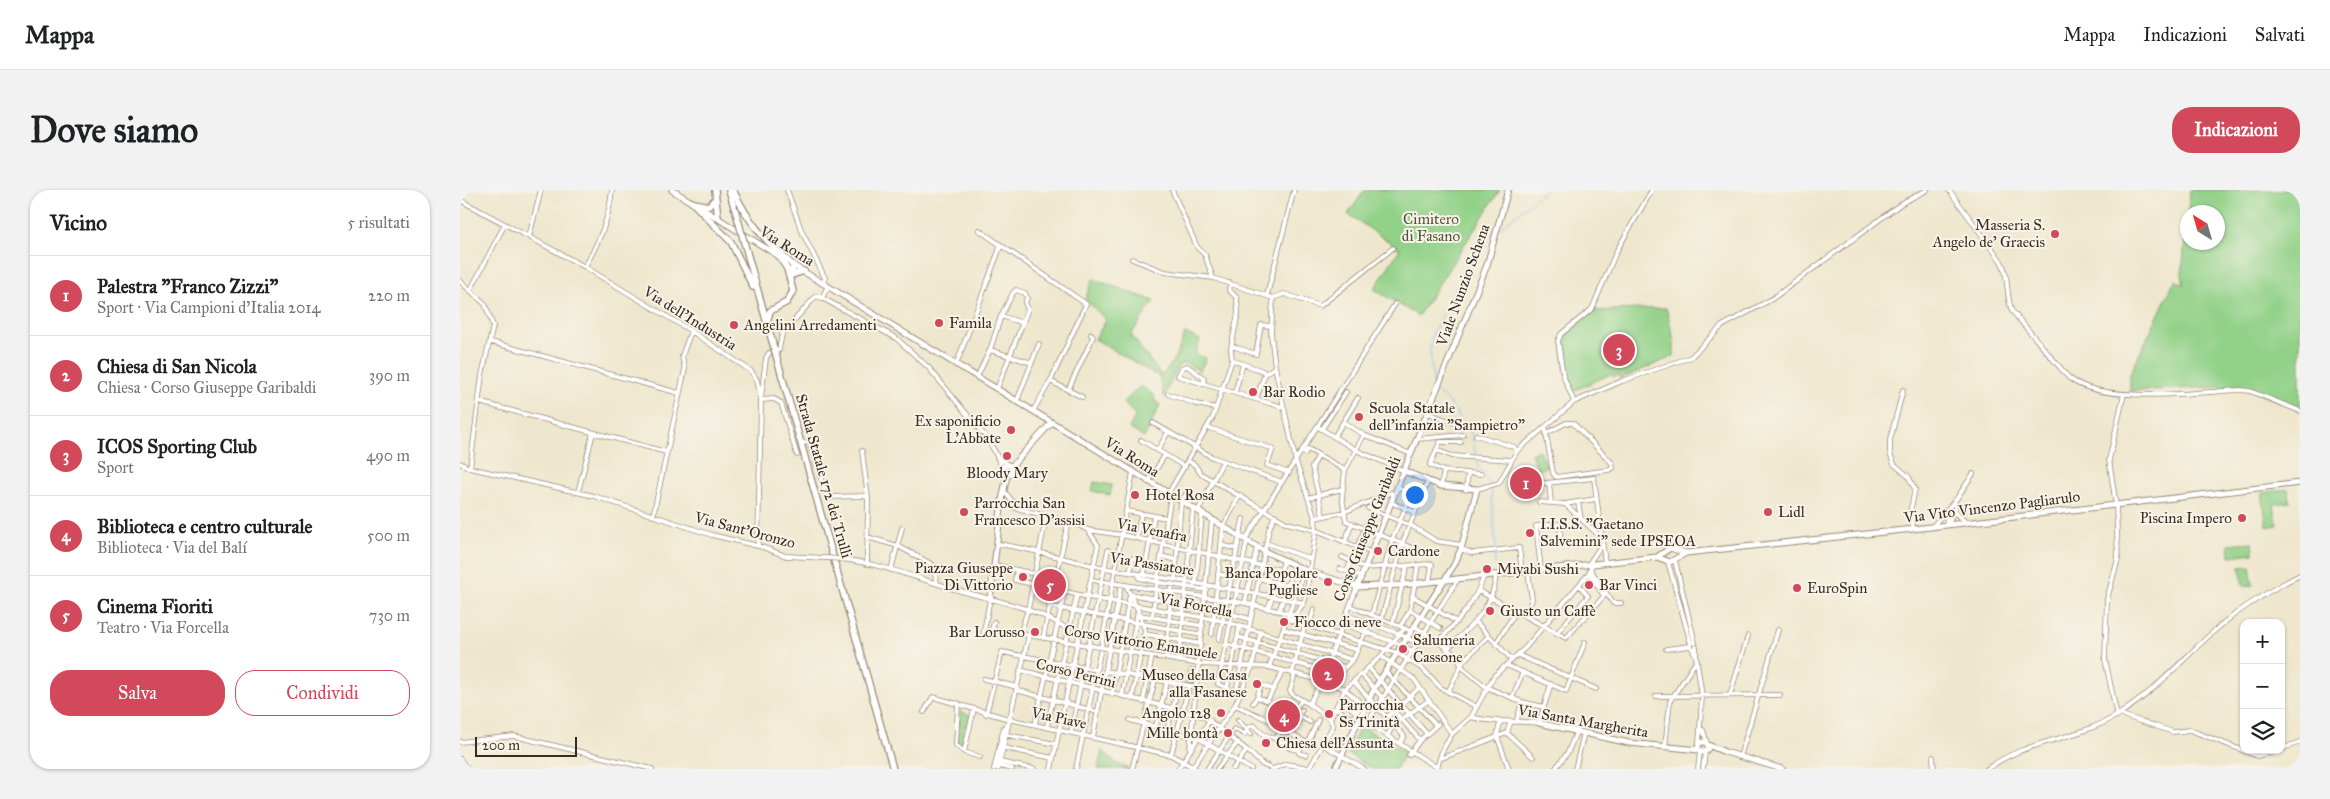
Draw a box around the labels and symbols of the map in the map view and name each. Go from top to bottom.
north arrow [2180,205,2225,250]
park label: Cimitero di Fasano [1402,210,1460,245]
place label: Masseria S. Angelo de' Graecis [1932,216,2045,251]
street label: Viale Nunzio Schena [1432,221,1494,350]
street label: Via Roma [755,222,818,270]
marker: Masseria S. Angelo de' Graecis [2049,228,2061,240]
street label: Via dell'Industria [639,282,741,354]
place label: Famila [949,314,993,332]
place label: Angelini Arredamenti [743,316,877,334]
marker: Famila [933,317,945,329]
marker: Angelini Arredamenti [728,319,740,331]
pin: 3 [1603,331,1635,369]
place label: Bar Rodio [1263,383,1326,401]
marker: Bar Rodio [1247,386,1259,398]
street label: Strada Statale 172 dei Trulli [792,392,856,560]
place label: Scuola Statale dell'infanzia "Sampietro" [1369,399,1525,434]
marker: Scuola Statale dell'infanzia "Sampietro" [1353,411,1365,423]
place label: Ex saponificio L'Abbate [914,412,1001,447]
marker: Ex saponificio L'Abbate [1005,424,1017,436]
street label: Via Roma [1100,433,1163,481]
marker: Bloody Mary [1001,450,1013,462]
street label: Corso Giuseppe Garibaldi [1330,454,1404,604]
place label: Bloody Mary [966,464,1049,482]
pin: 1 [1510,464,1542,502]
your location [1402,482,1428,508]
place label: Hotel Rosa [1145,486,1215,504]
street label: Via Vito Vincenzo Pagliarulo [1902,487,2082,527]
marker: Hotel Rosa [1129,489,1141,501]
place label: Parrocchia San Francesco D'assisi [974,494,1085,529]
place label: Lidl [1778,503,1806,521]
marker: Parrocchia San Francesco D'assisi [958,506,970,518]
marker: Lidl [1762,506,1774,518]
street label: Via Sant'Oronzo [692,508,798,552]
place label: Piscina Impero [2140,509,2232,527]
marker: Piscina Impero [2236,512,2248,524]
street label: Via Venafra [1114,514,1189,546]
place label: I.I.S.S. "Gaetano Salvemini" sede IPSEOA [1540,515,1696,550]
marker: I.I.S.S. "Gaetano Salvemini" sede IPSEOA [1524,527,1536,539]
place label: Cardone [1388,542,1440,560]
marker: Cardone [1372,545,1384,557]
street label: Via Passiatore [1108,548,1195,580]
place label: Piazza Giuseppe Di Vittorio [915,559,1013,594]
place label: Miyabi Sushi [1497,560,1579,578]
marker: Miyabi Sushi [1481,563,1493,575]
place label: Banca Popolare Pugliese [1225,564,1318,599]
pin: 5 [1034,566,1066,604]
marker: Piazza Giuseppe Di Vittorio [1017,571,1029,583]
marker: Banca Popolare Pugliese [1322,576,1334,588]
place label: Bar Vinci [1599,576,1657,594]
marker: Bar Vinci [1583,579,1595,591]
place label: EuroSpin [1807,579,1867,597]
marker: EuroSpin [1791,582,1803,594]
street label: Via Forcella [1157,589,1235,621]
place label: Giusto un Caffè [1500,602,1596,620]
marker: Giusto un Caffè [1484,605,1496,617]
place label: Fiocco di neve [1294,613,1382,631]
marker: Fiocco di neve [1278,616,1290,628]
street label: Corso Vittorio Emanuele [1063,621,1219,663]
place label: Bar Lorusso [949,623,1025,641]
marker: Bar Lorusso [1029,626,1041,638]
place label: Salumeria Cassone [1413,631,1475,666]
marker: Salumeria Cassone [1397,643,1409,655]
street label: Corso Perrini [1034,654,1118,692]
pin: 2 [1312,655,1344,693]
place label: Museo della Casa alla Fasanese [1141,666,1248,701]
marker: Museo della Casa alla Fasanese [1251,678,1263,690]
place label: Parrocchia Ss Trinità [1339,696,1405,731]
pin: 4 [1268,697,1300,735]
street label: Via Santa Margherita [1515,700,1650,741]
street label: Via Piave [1029,703,1088,733]
place label: Angolo 128 [1141,704,1211,722]
marker: Angolo 128 [1215,707,1227,719]
marker: Parrocchia Ss Trinità [1323,708,1335,720]
place label: Mille bontà [1146,724,1219,742]
marker: Mille bontà [1222,727,1234,739]
scale bar [475,734,578,757]
place label: Chiesa dell’Assunta [1276,734,1394,752]
marker: Chiesa dell’Assunta [1260,737,1272,749]

